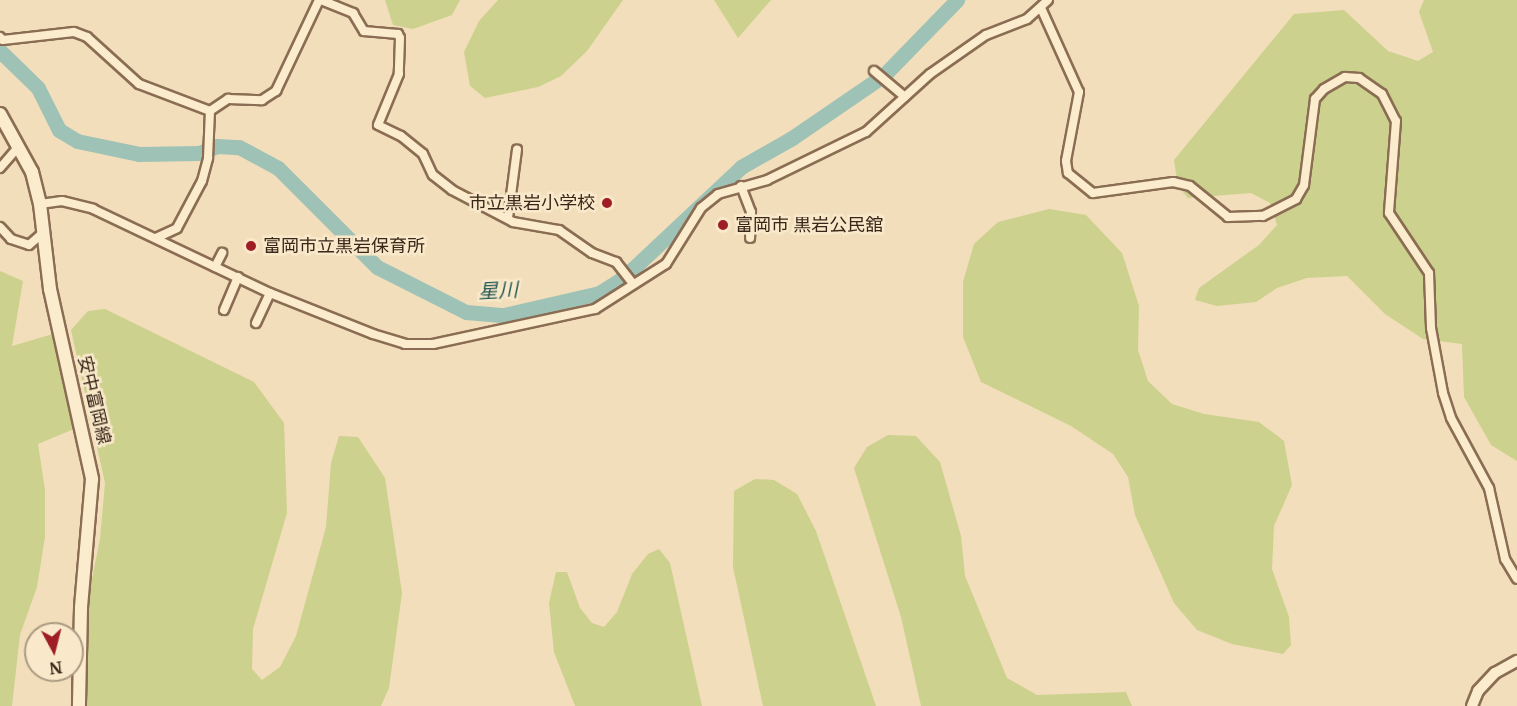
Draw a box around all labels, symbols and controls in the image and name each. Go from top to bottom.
place label: 市立黒岩小学校 [469,192,595,214]
marker: 市立黒岩小学校 [600,196,614,210]
place label: 富岡市 黒岩公民舘 [735,214,883,236]
marker: 富岡市 黒岩公民舘 [716,218,730,232]
place label: 富岡市立黒岩保育所 [263,235,425,257]
marker: 富岡市立黒岩保育所 [244,239,258,253]
water label: 星川 [477,277,519,303]
street label: 安中富岡線 [73,354,115,446]
north arrow [24,622,84,682]
text: N [48,657,63,679]

